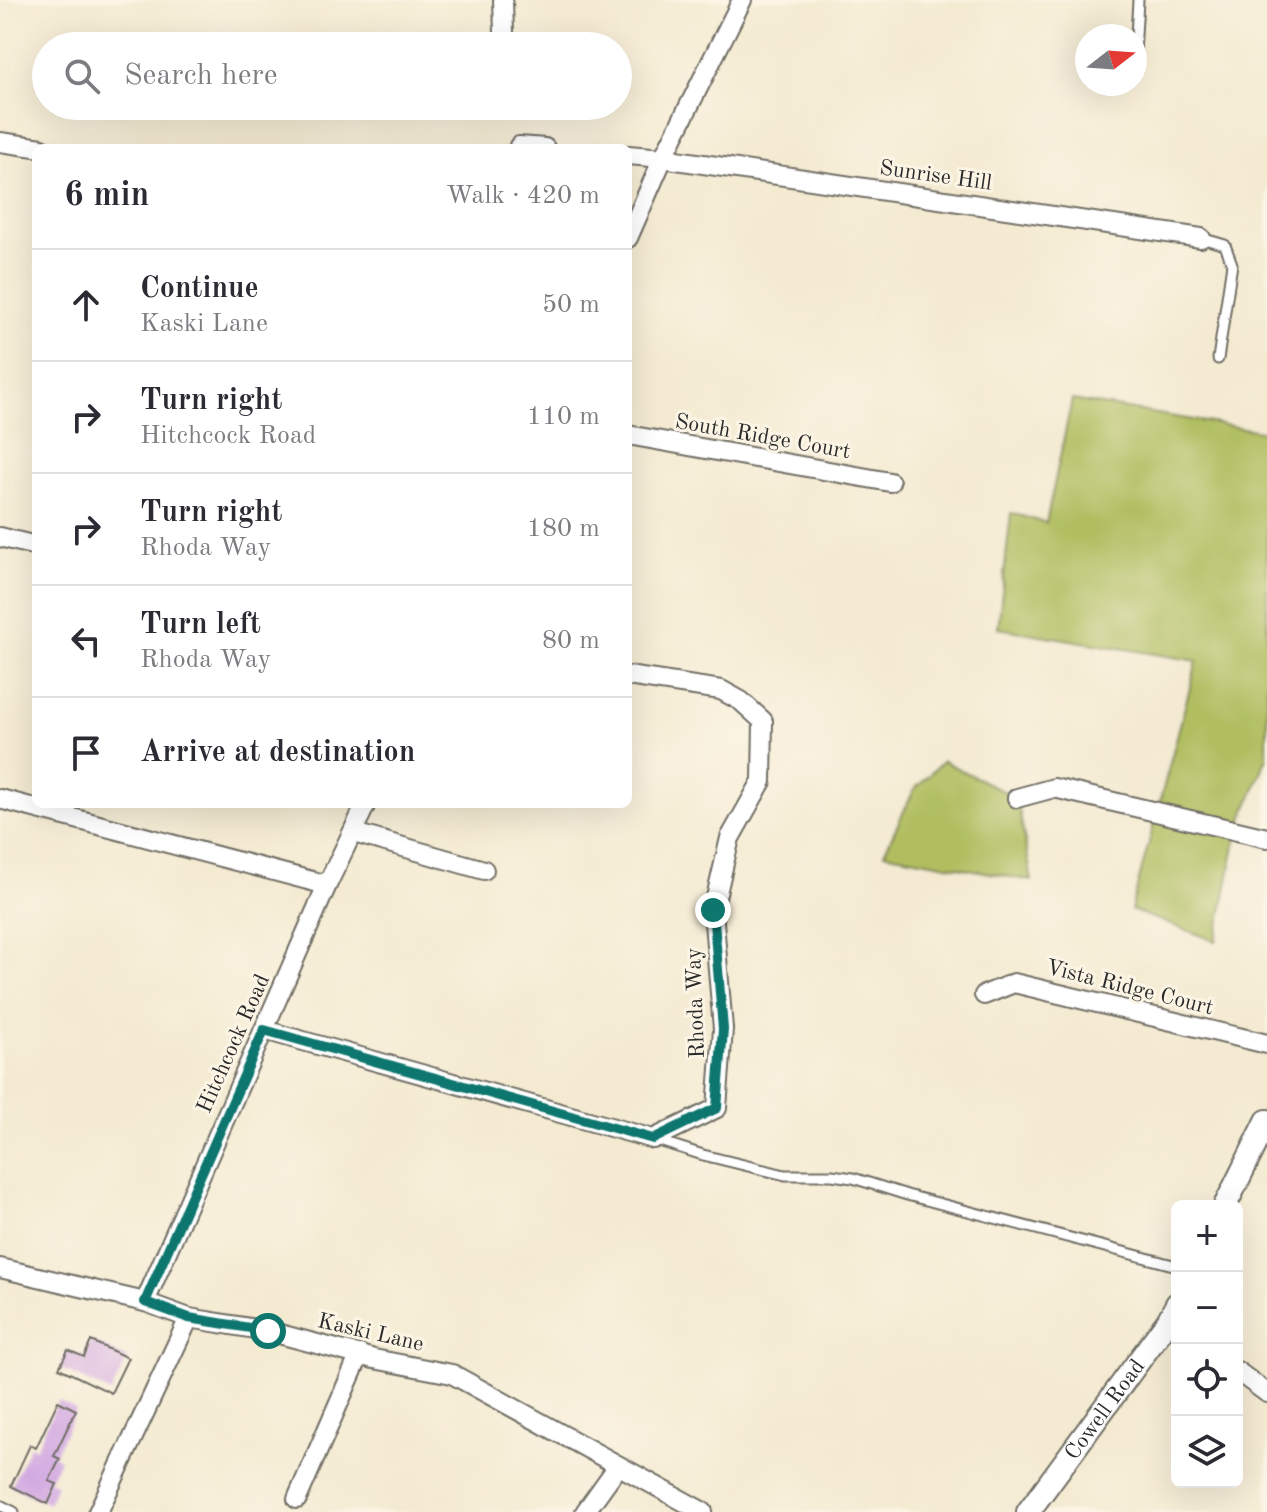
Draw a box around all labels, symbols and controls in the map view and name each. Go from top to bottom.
north arrow [1075,24,1147,96]
search box [32,32,632,120]
icon: search [60,54,104,98]
text: Search here [124,61,278,91]
street label: Sunrise Hill [878,157,993,195]
text: 6 min [64,179,149,213]
text: Walk · 420 m [446,183,600,209]
text: Continue [140,274,259,304]
icon: ahead [64,283,108,327]
text: 50 m [542,292,600,318]
text: Kaski Lane [140,311,268,337]
text: Turn right [140,386,282,416]
icon: right [64,395,108,439]
text: 110 m [527,404,600,430]
street label: South Ridge Court [673,411,852,463]
text: Hitchcock Road [140,423,316,449]
text: Turn right [140,498,282,528]
icon: right [64,507,108,551]
text: 180 m [527,516,600,542]
text: Rhoda Way [140,535,271,561]
text: Turn left [140,610,261,640]
icon: left [64,619,108,663]
text: 80 m [542,628,600,654]
text: Rhoda Way [140,647,271,673]
icon: arrive [64,731,108,775]
text: Arrive at destination [140,738,415,768]
route end [695,892,731,928]
street label: Rhoda Way [683,947,709,1059]
street label: Vista Ridge Court [1044,956,1215,1019]
street label: Hitchcock Road [193,971,274,1116]
map controls [1171,1200,1243,1488]
button: + [1171,1200,1243,1272]
button: − [1171,1272,1243,1344]
street label: Kaski Lane [315,1310,426,1356]
route start [250,1313,286,1349]
button: locate [1171,1344,1243,1416]
street label: Cowell Road [1061,1356,1149,1464]
button: layers [1171,1416,1243,1488]

